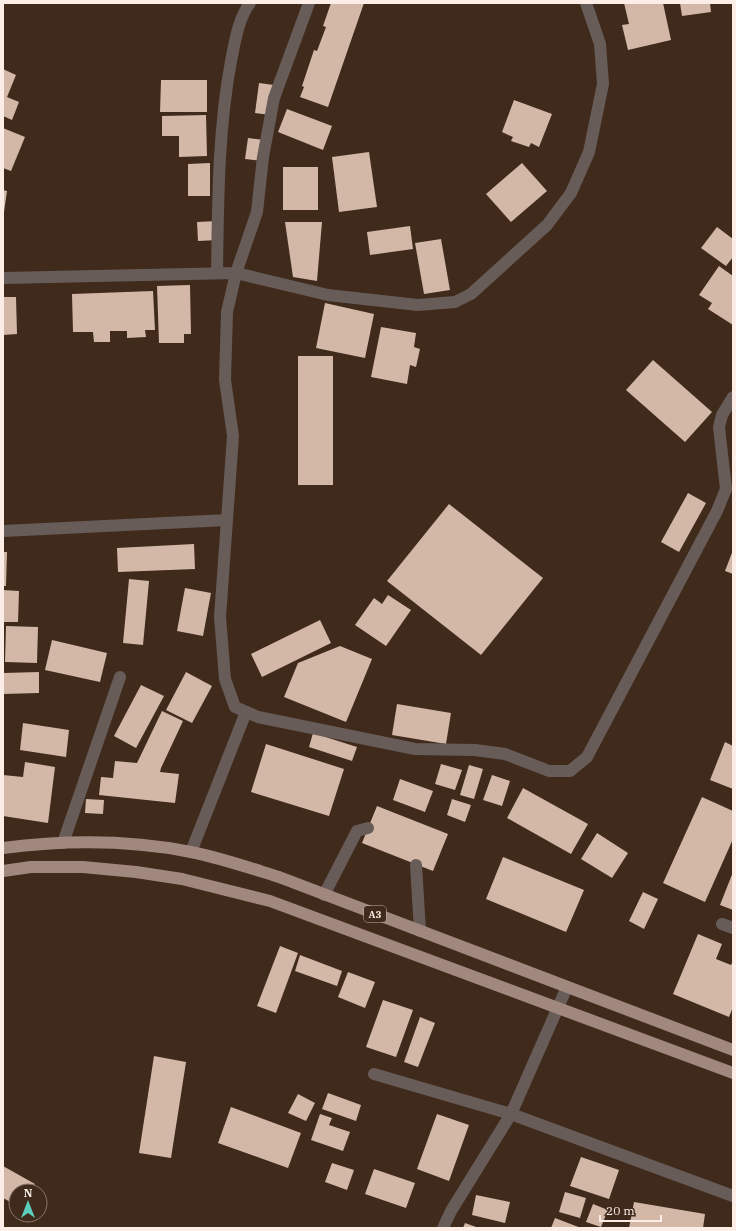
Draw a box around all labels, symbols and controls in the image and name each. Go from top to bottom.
road number: A3 [364,906,386,922]
north arrow [8,1183,48,1223]
text: N [24,1186,33,1200]
scale bar [600,1197,661,1223]
text: 20 m [606,1203,635,1218]

